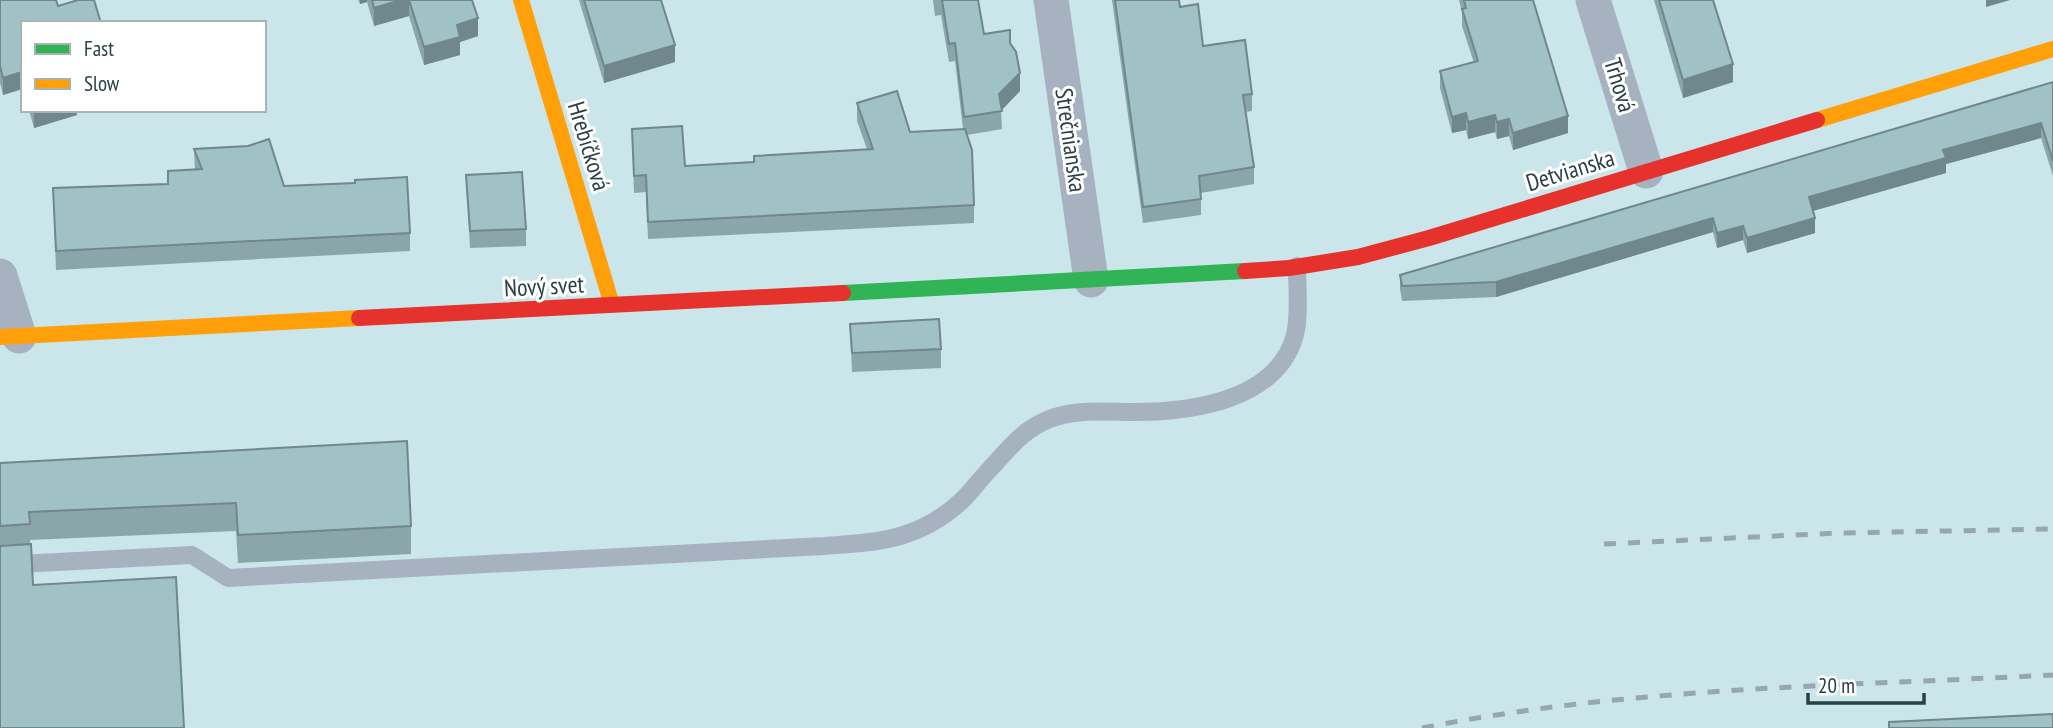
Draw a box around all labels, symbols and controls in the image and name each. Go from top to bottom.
legend [21,21,266,112]
text: Fast [84,35,114,62]
street label: Trhová [1597,54,1643,116]
text: Slow [84,70,120,97]
street label: Strečnianska [1048,86,1094,194]
street label: Hrebíčková [561,98,617,194]
street label: Detvianska [1522,142,1618,198]
street label: Nový svet [503,268,585,304]
scale bar [1808,662,1924,706]
text: 20 m [1818,672,1855,699]

